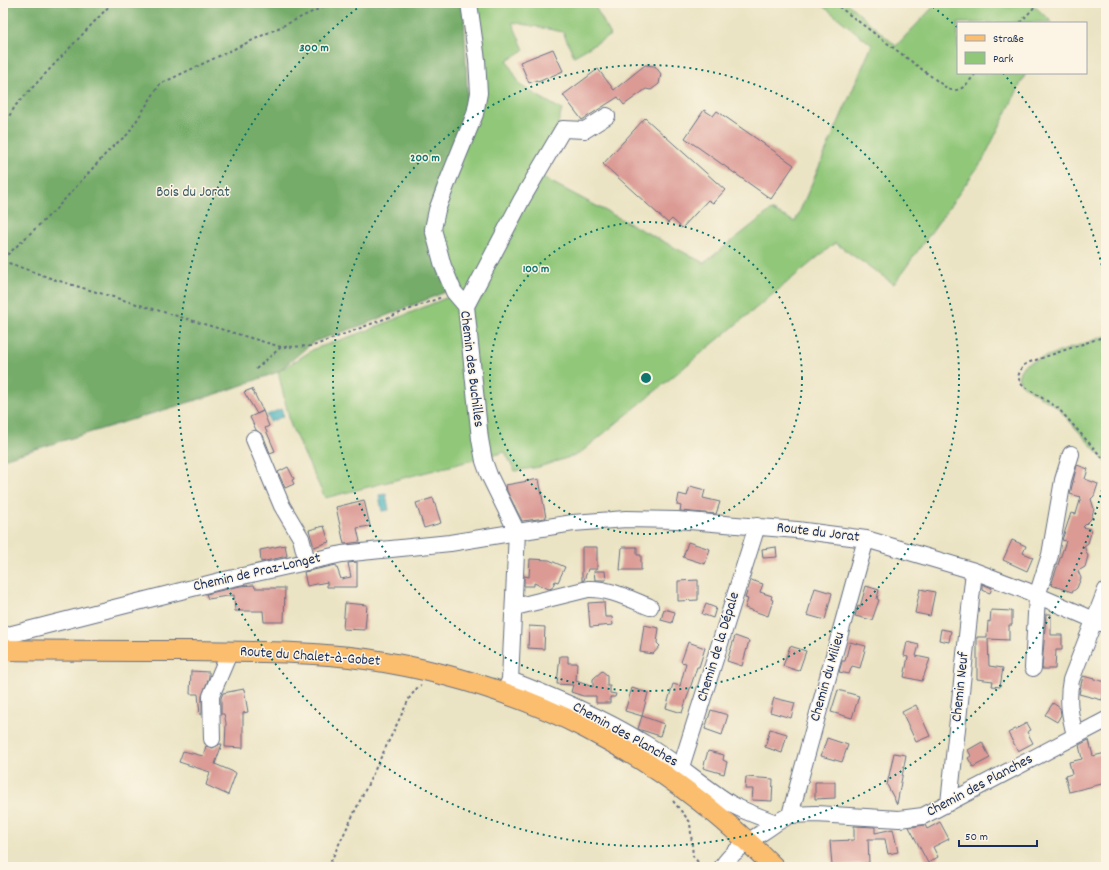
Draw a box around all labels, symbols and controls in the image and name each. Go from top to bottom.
legend [957,22,1087,74]
text: Straße [993,31,1024,48]
text: 300 m [299,40,329,57]
text: Park [993,51,1014,68]
text: 200 m [410,150,440,167]
park label: Bois du Jorat [156,182,230,204]
text: 100 m [523,261,549,278]
street label: Chemin des Buchilles [453,310,489,428]
centre of rings [639,371,653,385]
street label: Route du Jorat [775,517,861,549]
street label: Chemin de Praz-Longet [191,548,323,598]
street label: Chemin de la Dépale [692,589,746,705]
street label: Chemin du Milieu [805,630,851,724]
street label: Route du Chalet-à-Gobet [239,641,381,673]
street label: Chemin Neuf [946,650,976,723]
street label: Chemin des Planches [568,697,682,773]
street label: Chemin des Planches [923,749,1037,823]
scale bar [959,822,1037,848]
text: 50 m [965,829,988,846]

